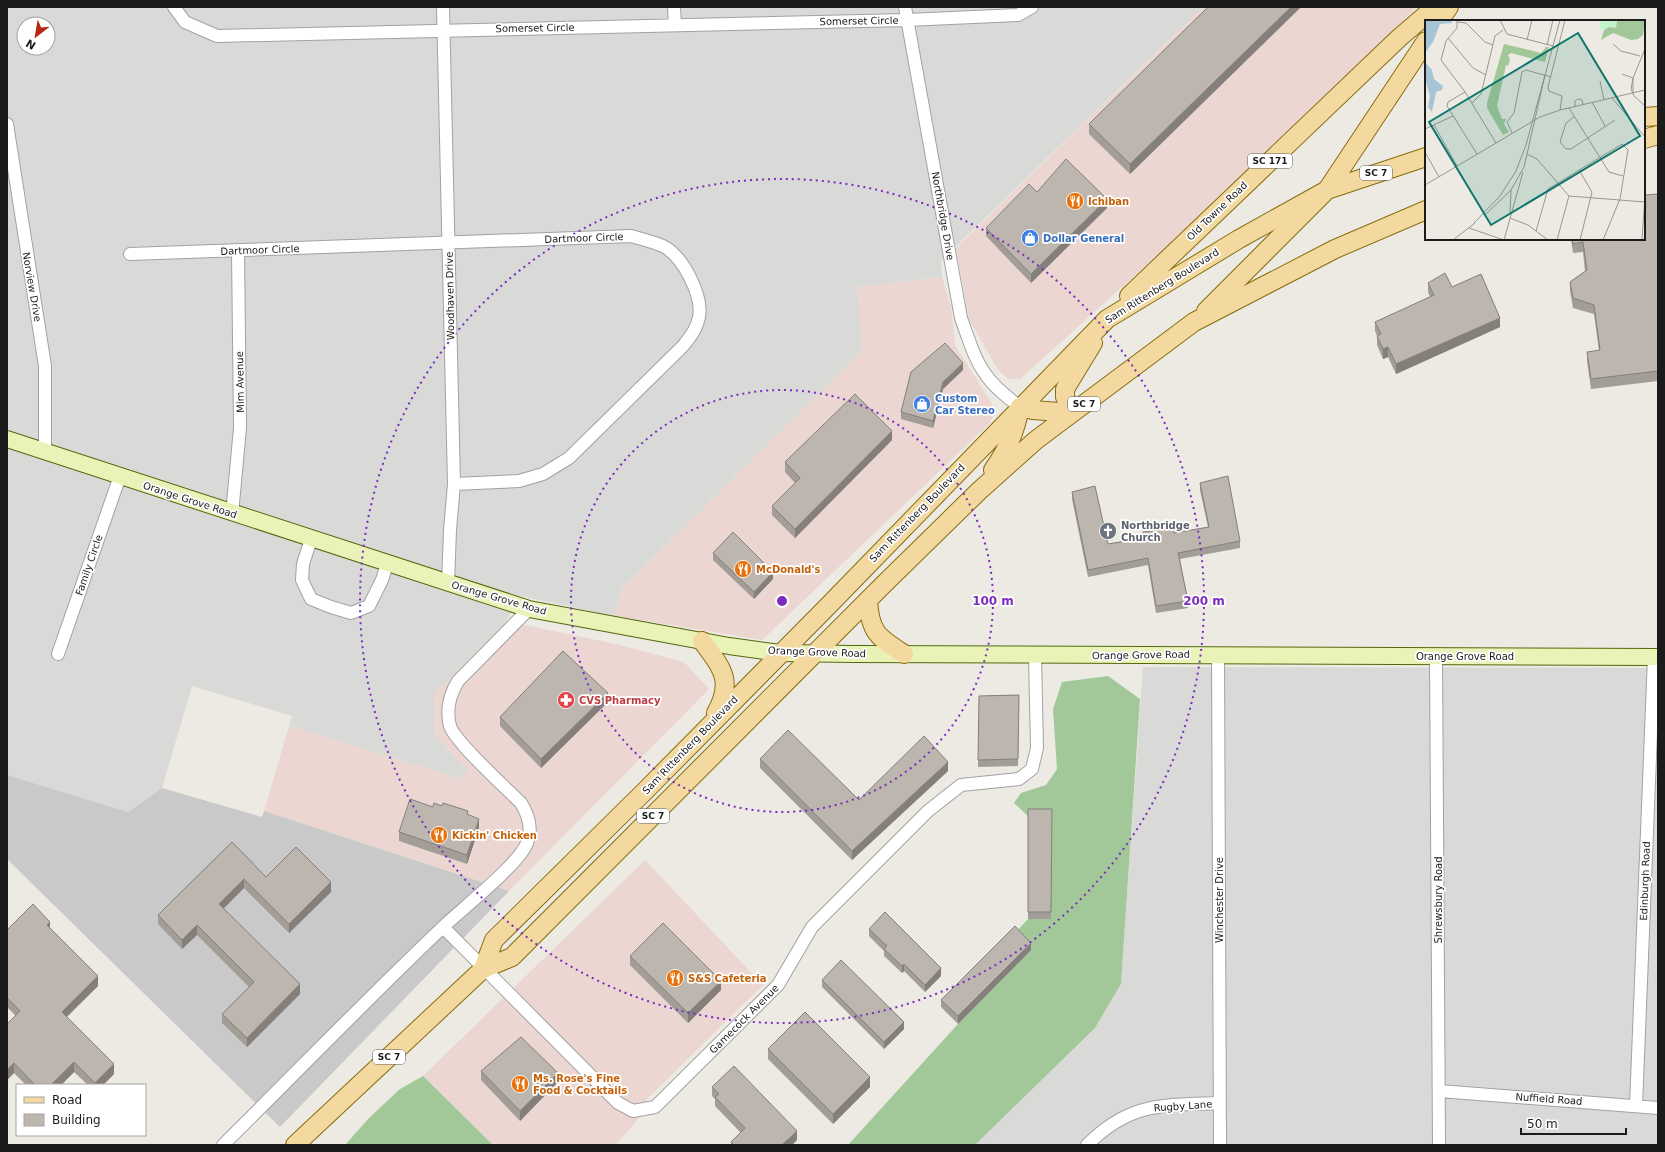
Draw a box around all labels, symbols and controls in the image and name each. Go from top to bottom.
street label: Somerset Circle [819,15,899,27]
north arrow [16,16,56,56]
inset map [1425,20,1645,240]
street label: Somerset Circle [495,22,575,34]
text: N [24,36,38,52]
road number: SC 171 [1248,154,1292,168]
road number: SC 7 [1360,166,1392,180]
street label: Northbridge Drive [930,171,956,261]
street label: Old Towne Road [1185,179,1249,243]
restaurant icon: Ichiban [1065,191,1085,211]
place label: Ichiban [1088,196,1129,207]
shop icon: Dollar General [1020,228,1040,248]
street label: Dartmoor Circle [544,231,624,245]
place label: Dollar General [1043,233,1124,244]
street label: Dartmoor Circle [220,243,300,257]
street label: Sam Rittenberg Boulevard [1103,246,1221,326]
street label: Norview Drive [20,251,44,323]
street label: Woodhaven Drive [444,252,456,340]
street label: Mim Avenue [234,351,246,413]
place label: Custom Car Stereo [935,393,995,416]
shop icon: Custom Car Stereo [912,394,932,414]
road number: SC 7 [1068,397,1100,411]
street label: Sam Rittenberg Boulevard [867,462,967,564]
street label: Orange Grove Road [142,480,238,520]
place label: Northbridge Church [1121,520,1190,543]
church icon: Northbridge Church [1098,521,1118,541]
street label: Family Circle [73,533,105,597]
restaurant icon: McDonald's [733,559,753,579]
place label: McDonald's [756,564,821,575]
street label: Orange Grove Road [450,579,548,617]
centre of rings [775,594,789,608]
text: 100 m [972,594,1014,608]
text: 200 m [1183,594,1225,608]
street label: Orange Grove Road [768,645,866,659]
street label: Orange Grove Road [1092,649,1190,661]
street label: Orange Grove Road [1416,651,1514,662]
pharmacy icon: CVS Pharmacy [556,690,576,710]
street label: Sam Rittenberg Boulevard [640,694,740,796]
place label: CVS Pharmacy [579,695,661,706]
road number: SC 7 [637,809,669,823]
restaurant icon: Kickin' Chicken [429,825,449,845]
place label: Kickin' Chicken [452,830,537,841]
street label: Edinburgh Road [1638,841,1652,921]
street label: Shrewsbury Road [1433,856,1444,944]
street label: Winchester Drive [1214,857,1225,943]
restaurant icon: S&S Cafeteria [665,968,685,988]
place label: S&S Cafeteria [688,973,767,984]
street label: Gamecock Avenue [707,982,781,1056]
road number: SC 7 [373,1050,405,1064]
place label: Ms. Rose's Fine Food & Cocktails [533,1073,627,1096]
restaurant icon: Ms. Rose's Fine Food & Cocktails [510,1074,530,1094]
legend [16,1084,146,1136]
street label: Nuffield Road [1515,1091,1583,1107]
text: Road [52,1093,82,1107]
street label: Rugby Lane [1153,1098,1213,1114]
scale bar [1521,1110,1626,1136]
text: Building [52,1113,101,1127]
text: 50 m [1527,1117,1558,1131]

